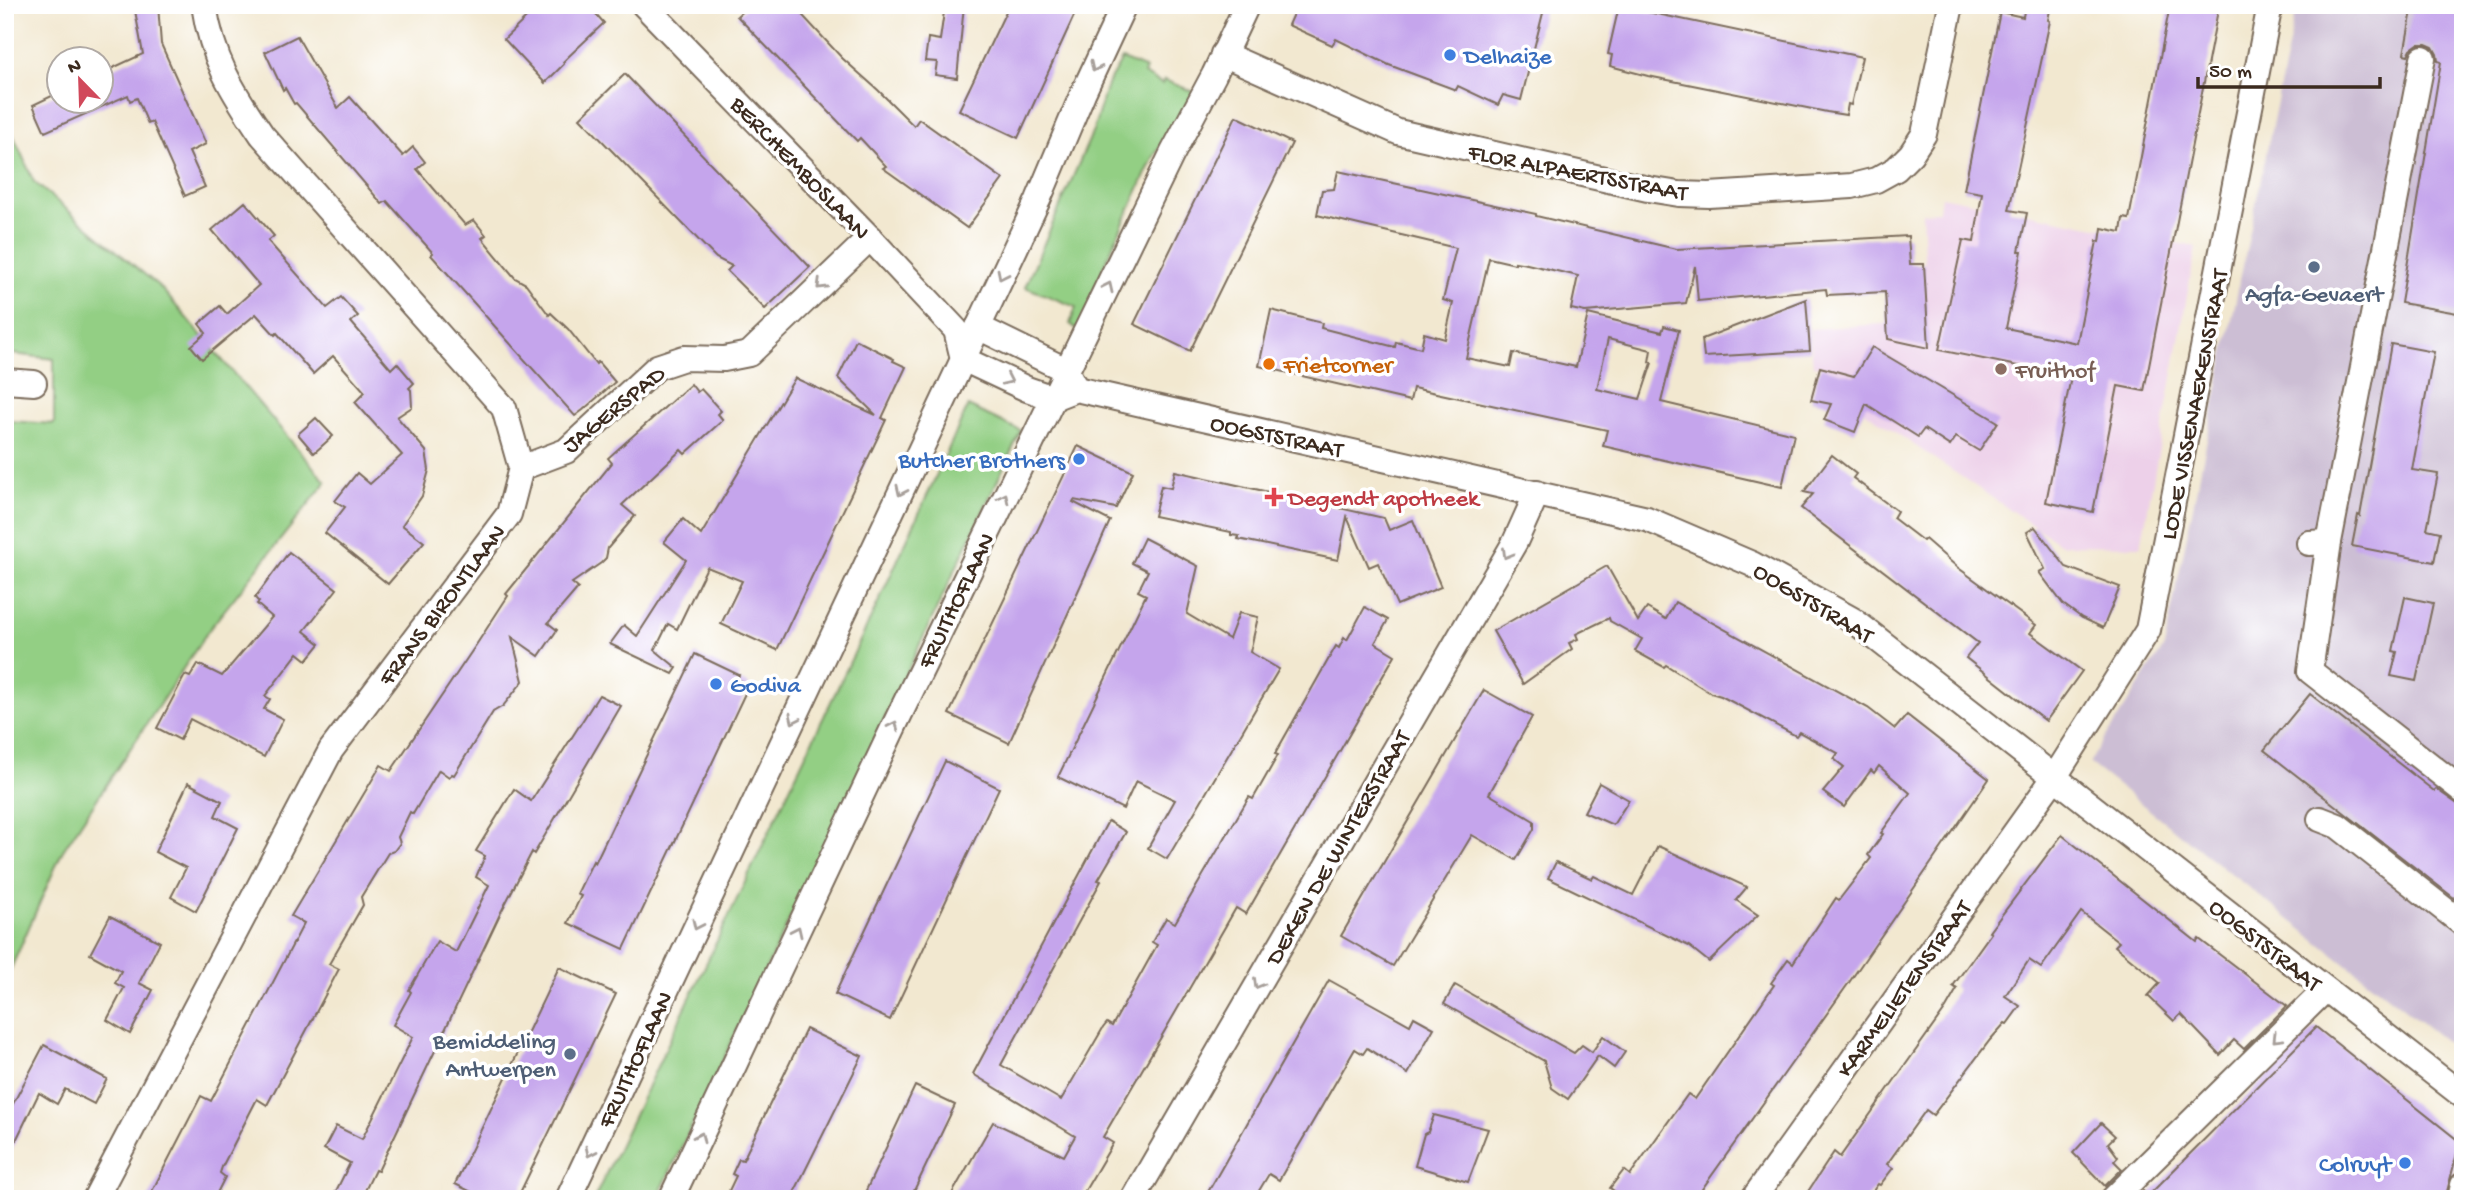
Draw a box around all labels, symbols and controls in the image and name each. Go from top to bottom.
place label: Delhaize [1462,44,1552,73]
north arrow [46,46,116,116]
scale bar [2198,46,2380,90]
marker: Delhaize [1442,47,1458,63]
text: N [65,55,85,81]
one-way arrow [1089,60,1103,72]
text: 50 m [2209,61,2252,86]
street label: BERCHEMBOSLAAN [722,91,874,247]
street label: FLOR ALPAERTSSTRAAT [1464,139,1691,210]
marker: Agfa-Gevaert [2306,259,2322,275]
street label: LODE VISSENAEKENSTRAAT [2156,265,2237,542]
one-way arrow [996,268,1010,280]
one-way arrow [816,277,829,290]
one-way arrow [1100,282,1114,294]
place label: Agfa-Gevaert [2245,282,2385,311]
place label: Frietcorner [1282,353,1395,382]
marker: Frietcorner [1261,356,1277,372]
place label: Fruithof [2014,358,2096,387]
street label: JAGERSPAD [558,360,673,461]
marker: Fruithof [1993,361,2009,377]
one-way arrow [1000,372,1013,386]
street label: OOGSTSTRAAT [1207,410,1347,467]
place label: Butcher Brothers [897,448,1066,477]
marker: Butcher Brothers [1071,451,1087,467]
one-way arrow [895,484,909,496]
place label: Degendt apotheek [1286,486,1481,515]
marker: Degendt apotheek [1266,489,1282,505]
one-way arrow [995,493,1009,506]
street label: FRANS BIRONTLAAN [373,520,514,693]
street label: FRUITHOFLAAN [912,529,1003,675]
one-way arrow [1503,547,1516,560]
street label: OOGSTSTRAAT [1747,558,1879,653]
place label: Godiva [730,673,801,702]
marker: Godiva [708,676,724,692]
one-way arrow [788,712,802,724]
one-way arrow [886,720,900,733]
street label: DEKEN DE WINTERSTRAAT [1260,725,1420,973]
street label: OOGSTSTRAAT [2202,894,2327,1001]
street label: KARMELIETENSTRAAT [1832,895,1981,1084]
one-way arrow [691,918,705,930]
one-way arrow [789,926,803,938]
one-way arrow [1253,976,1266,989]
street label: FRUITHOFLAAN [593,988,681,1134]
place label: Bemiddeling Antwerpen [432,1029,557,1086]
one-way arrow [2272,1029,2285,1042]
marker: Bemiddeling Antwerpen [562,1046,578,1062]
one-way arrow [692,1132,706,1144]
one-way arrow [584,1145,598,1157]
place label: Colruyt [2319,1152,2393,1181]
marker: Colruyt [2397,1155,2413,1171]

